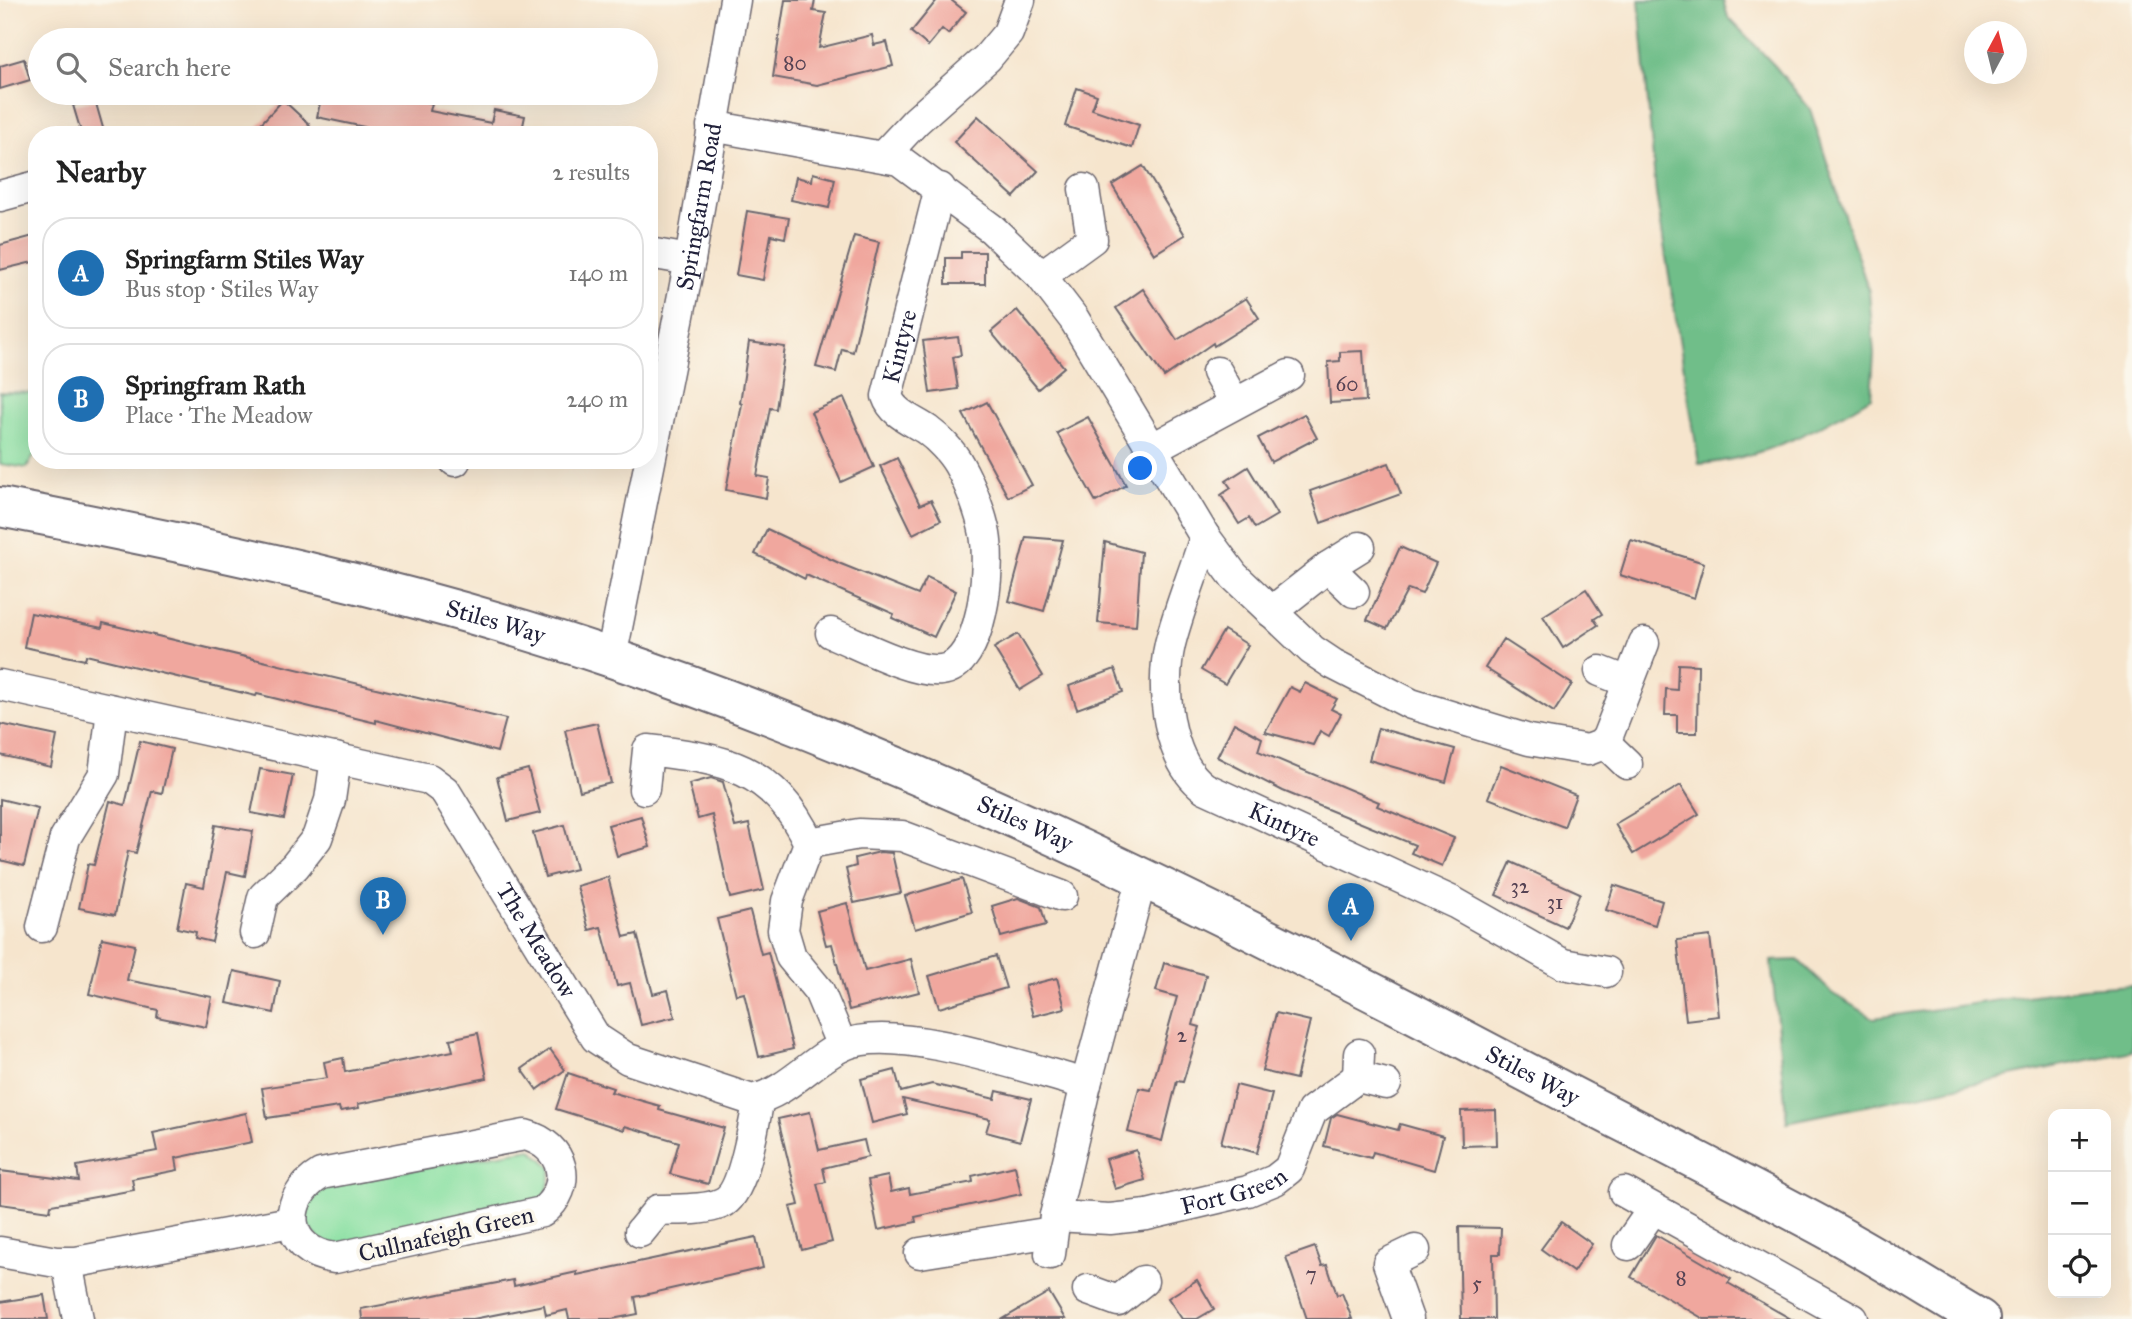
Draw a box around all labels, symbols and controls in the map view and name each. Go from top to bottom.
north arrow [1964,21,2027,84]
search box [28,28,658,105]
icon: search [52,48,90,86]
house number: 80 [783,50,807,76]
text: Search here [108,51,231,83]
street label: Springfarm Road [669,121,728,293]
text: Nearby [56,154,146,190]
text: 2 results [552,158,630,186]
text: Springfarm Stiles Way [125,243,363,275]
text: A [73,259,89,287]
text: 140 m [568,259,628,287]
text: Bus stop · Stiles Way [125,275,318,303]
street label: Kintyre [876,306,923,386]
text: Springfram Rath [125,369,306,401]
house number: 60 [1336,371,1359,397]
text: B [73,385,89,413]
text: 240 m [566,385,628,413]
text: Place · The Meadow [125,401,312,429]
your location [1123,451,1157,485]
street label: Stiles Way [443,593,550,651]
street label: Stiles Way [973,789,1079,858]
street label: Kintyre [1244,795,1325,854]
house number: 32 [1511,873,1530,899]
pin: B [360,877,406,935]
street label: The Meadow [490,877,583,1004]
pin: A [1328,883,1374,941]
house number: 31 [1547,889,1563,915]
house number: 2 [1177,1022,1188,1048]
street label: Stiles Way [1481,1039,1586,1113]
map controls [2048,1109,2111,1298]
button: + [2048,1109,2111,1172]
street label: Fort Green [1178,1161,1293,1222]
button: − [2048,1172,2111,1235]
street label: Cullnafeigh Green [356,1199,536,1269]
button: locate [2048,1235,2111,1298]
house number: 7 [1305,1261,1317,1287]
house number: 8 [1675,1265,1687,1291]
house number: 5 [1472,1270,1482,1296]

